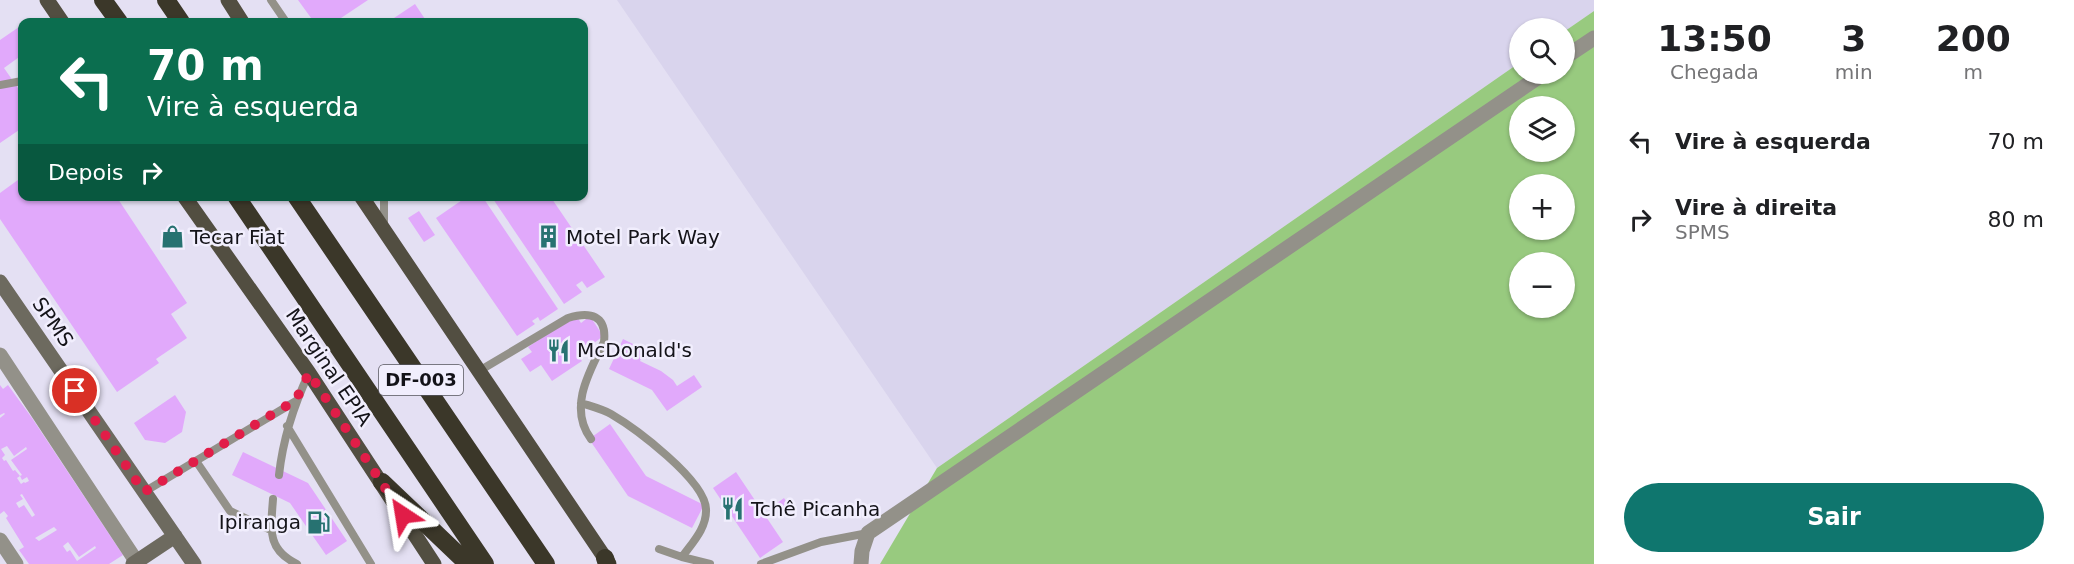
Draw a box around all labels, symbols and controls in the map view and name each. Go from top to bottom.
map controls [1509,18,1575,318]
button: search [1509,18,1575,84]
text: 13:50 [1657,18,1772,59]
text: 3 [1841,18,1866,59]
text: 200 [1936,18,2011,59]
text: 70 m [147,41,264,90]
icon: left [48,42,126,120]
text: Chegada [1670,60,1759,84]
text: min [1835,60,1873,84]
text: m [1964,60,1983,84]
text: Vire à esquerda [147,91,359,122]
button: layers [1509,96,1575,162]
icon: left [1624,125,1657,158]
text: Vire à esquerda [1675,129,1871,154]
text: 70 m [1988,129,2044,154]
icon: right [135,156,168,189]
text: Depois [48,160,123,185]
button: + [1509,174,1575,240]
text: Vire à direita [1675,195,1837,220]
icon: right [1624,203,1657,236]
text: 80 m [1988,207,2044,232]
text: SPMS [1675,220,1730,244]
shop icon: Tecar Fiat [159,224,185,250]
building icon: Motel Park Way [535,224,561,250]
place label: Tecar Fiat [189,225,285,249]
place label: Motel Park Way [566,225,720,249]
button: − [1509,252,1575,318]
street label: SPMS [27,293,79,351]
street label: Marginal EPIA [281,304,377,431]
restaurant icon: McDonald's [546,337,572,363]
place label: McDonald's [577,338,692,362]
pin [49,365,100,416]
road number: DF-003 [379,365,463,395]
icon: arrive [58,374,91,407]
position arrow [371,483,435,547]
button: Sair [1624,483,2044,552]
restaurant icon: Tchê Picanha [720,496,746,522]
place label: Tchê Picanha [750,497,880,521]
fuel station icon: Ipiranga [306,509,332,535]
place label: Ipiranga [219,510,301,534]

